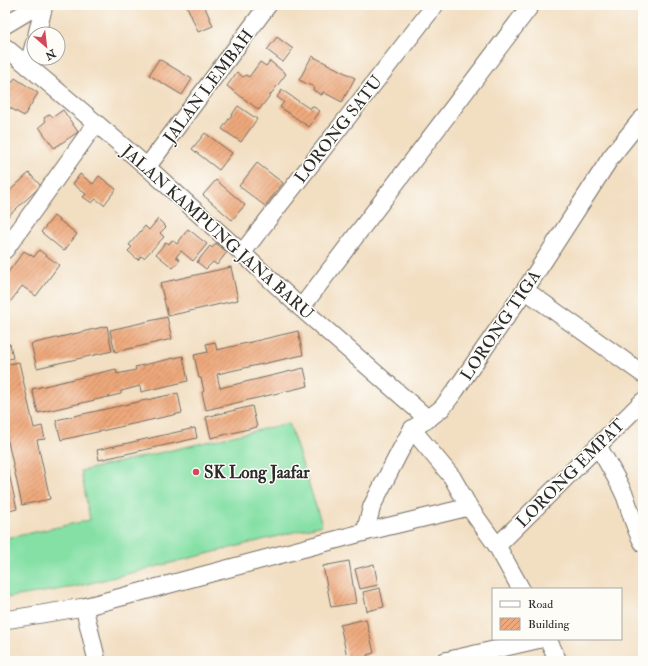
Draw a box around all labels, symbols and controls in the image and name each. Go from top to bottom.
street label: JALAN LEMBAH [158,25,259,149]
north arrow [26,26,66,66]
text: N [42,46,59,63]
street label: LORONG SATU [290,71,387,187]
street label: JALAN KAMPUNG JANA BARU [116,140,318,325]
street label: LORONG TIGA [456,266,545,385]
street label: LORONG EMPAT [512,414,629,532]
place label: SK Long Jaafar [204,462,310,484]
marker: SK Long Jaafar [191,467,201,477]
legend [492,588,622,640]
text: Road [528,597,553,612]
text: Building [528,617,571,632]

